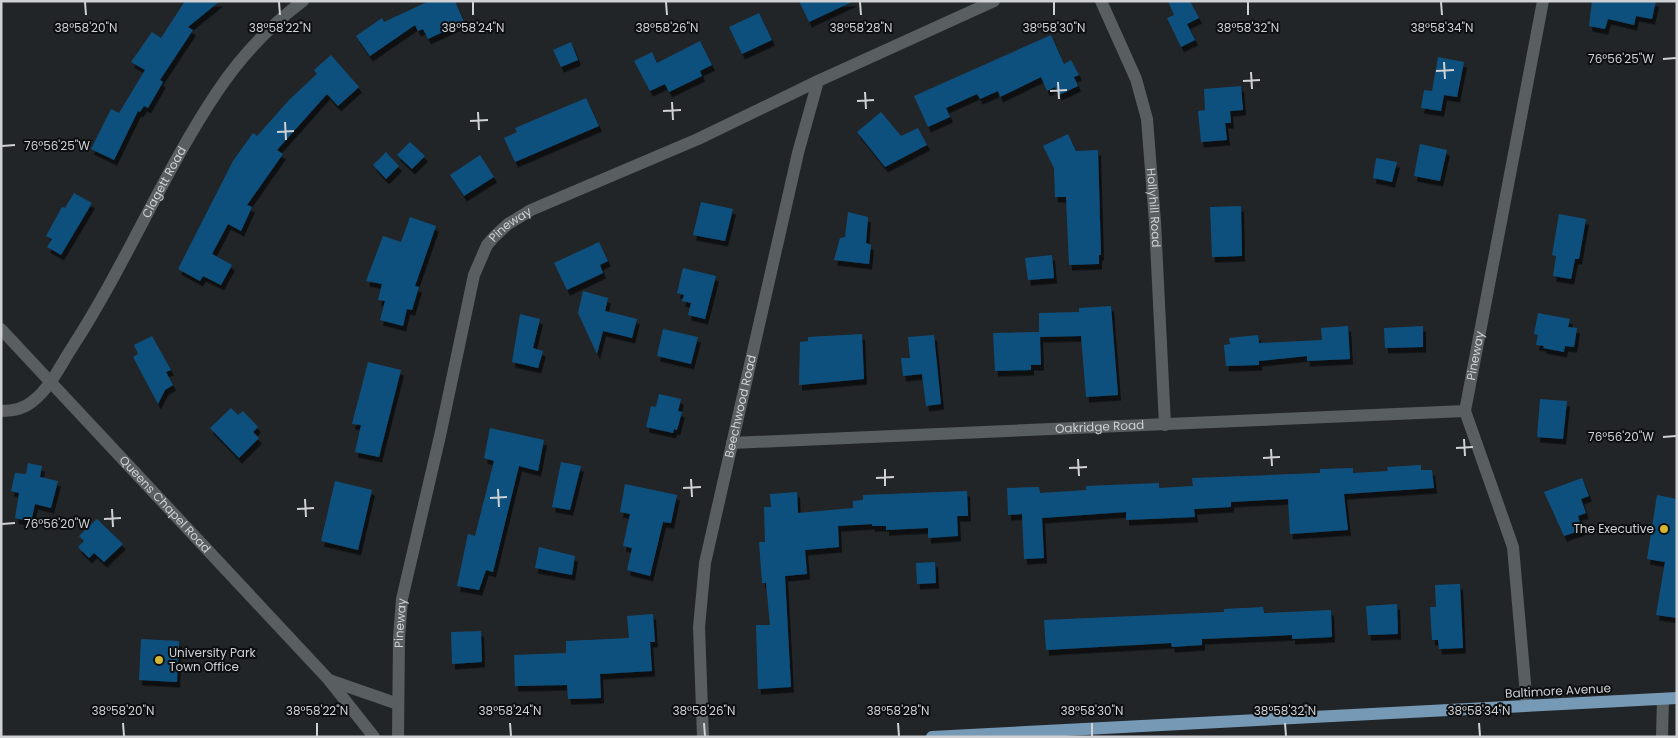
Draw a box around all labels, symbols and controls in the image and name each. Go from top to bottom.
text: 38°58'20"N [55,19,117,36]
text: 38°58'22"N [249,19,311,36]
text: 38°58'24"N [442,19,504,36]
text: 38°58'26"N [635,19,699,36]
text: 38°58'28"N [830,19,893,36]
text: 38°58'30"N [1022,19,1086,36]
text: 38°58'32"N [1217,19,1279,36]
text: 38°58'34"N [1410,19,1474,36]
text: 76°56'25"W [1588,50,1654,67]
text: 76°56'25"W [24,137,90,154]
street label: Clagett Road [137,143,190,221]
street label: Hollyhill Road [1143,167,1165,248]
street label: Pineway [484,202,535,245]
street label: Pineway [1462,329,1488,382]
street label: Beechwood Road [720,353,760,459]
street label: Oakridge Road [1055,416,1145,437]
text: 76°56'20"W [1588,428,1654,445]
street label: Queens Chapel Road [116,452,215,556]
text: 76°56'20"W [24,515,90,532]
place label: The Executive [1573,520,1654,537]
marker: The Executive [1658,523,1670,535]
street label: Pineway [390,597,410,648]
place label: University Park Town Office [169,644,256,675]
marker: University Park Town Office [153,654,165,666]
street label: Baltimore Avenue [1505,679,1611,702]
text: 38°58'20"N [92,702,154,719]
text: 38°58'22"N [286,702,348,719]
text: 38°58'24"N [479,702,541,719]
text: 38°58'26"N [672,702,736,719]
text: 38°58'28"N [867,702,930,719]
text: 38°58'30"N [1060,702,1124,719]
text: 38°58'32"N [1254,702,1316,719]
text: 38°58'34"N [1447,702,1511,719]

